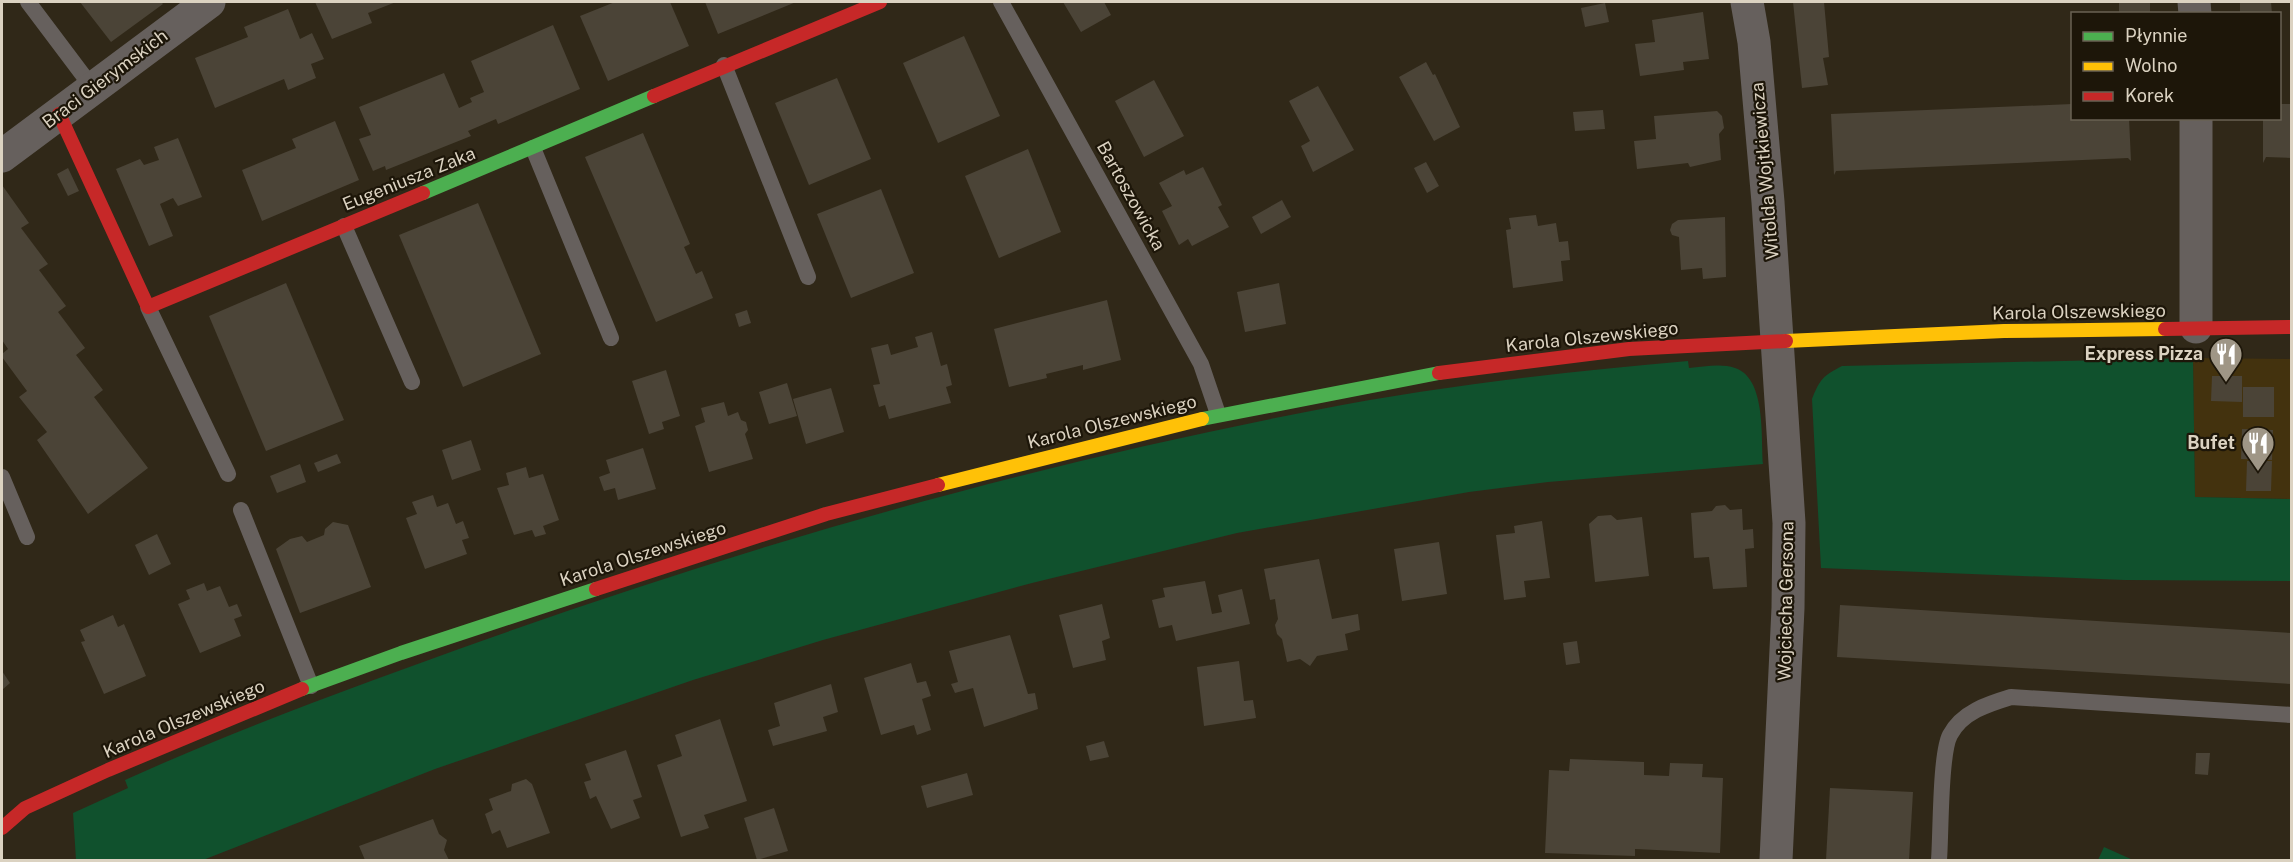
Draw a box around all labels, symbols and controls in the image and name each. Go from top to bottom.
legend [2071,12,2281,120]
street label: Braci Gierymskich [38,25,171,132]
text: Płynnie [2125,25,2188,46]
text: Wolno [2125,55,2177,76]
street label: Witolda Wojtkiewicza [1746,82,1783,261]
text: Korek [2125,85,2174,106]
street label: Bartoszowicka [1093,138,1170,254]
street label: Eugeniusza Zaka [339,142,478,215]
street label: Karola Olszewskiego [1992,299,2166,324]
street label: Karola Olszewskiego [1505,317,1679,356]
restaurant icon: Express Pizza [2208,336,2244,383]
place label: Express Pizza [2084,343,2203,364]
street label: Karola Olszewskiego [1025,390,1199,453]
restaurant icon: Bufet [2240,425,2276,472]
place label: Bufet [2187,432,2235,453]
street label: Karola Olszewskiego [557,517,729,590]
street label: Wojciecha Gersona [1774,521,1797,681]
street label: Karola Olszewskiego [100,675,268,762]

